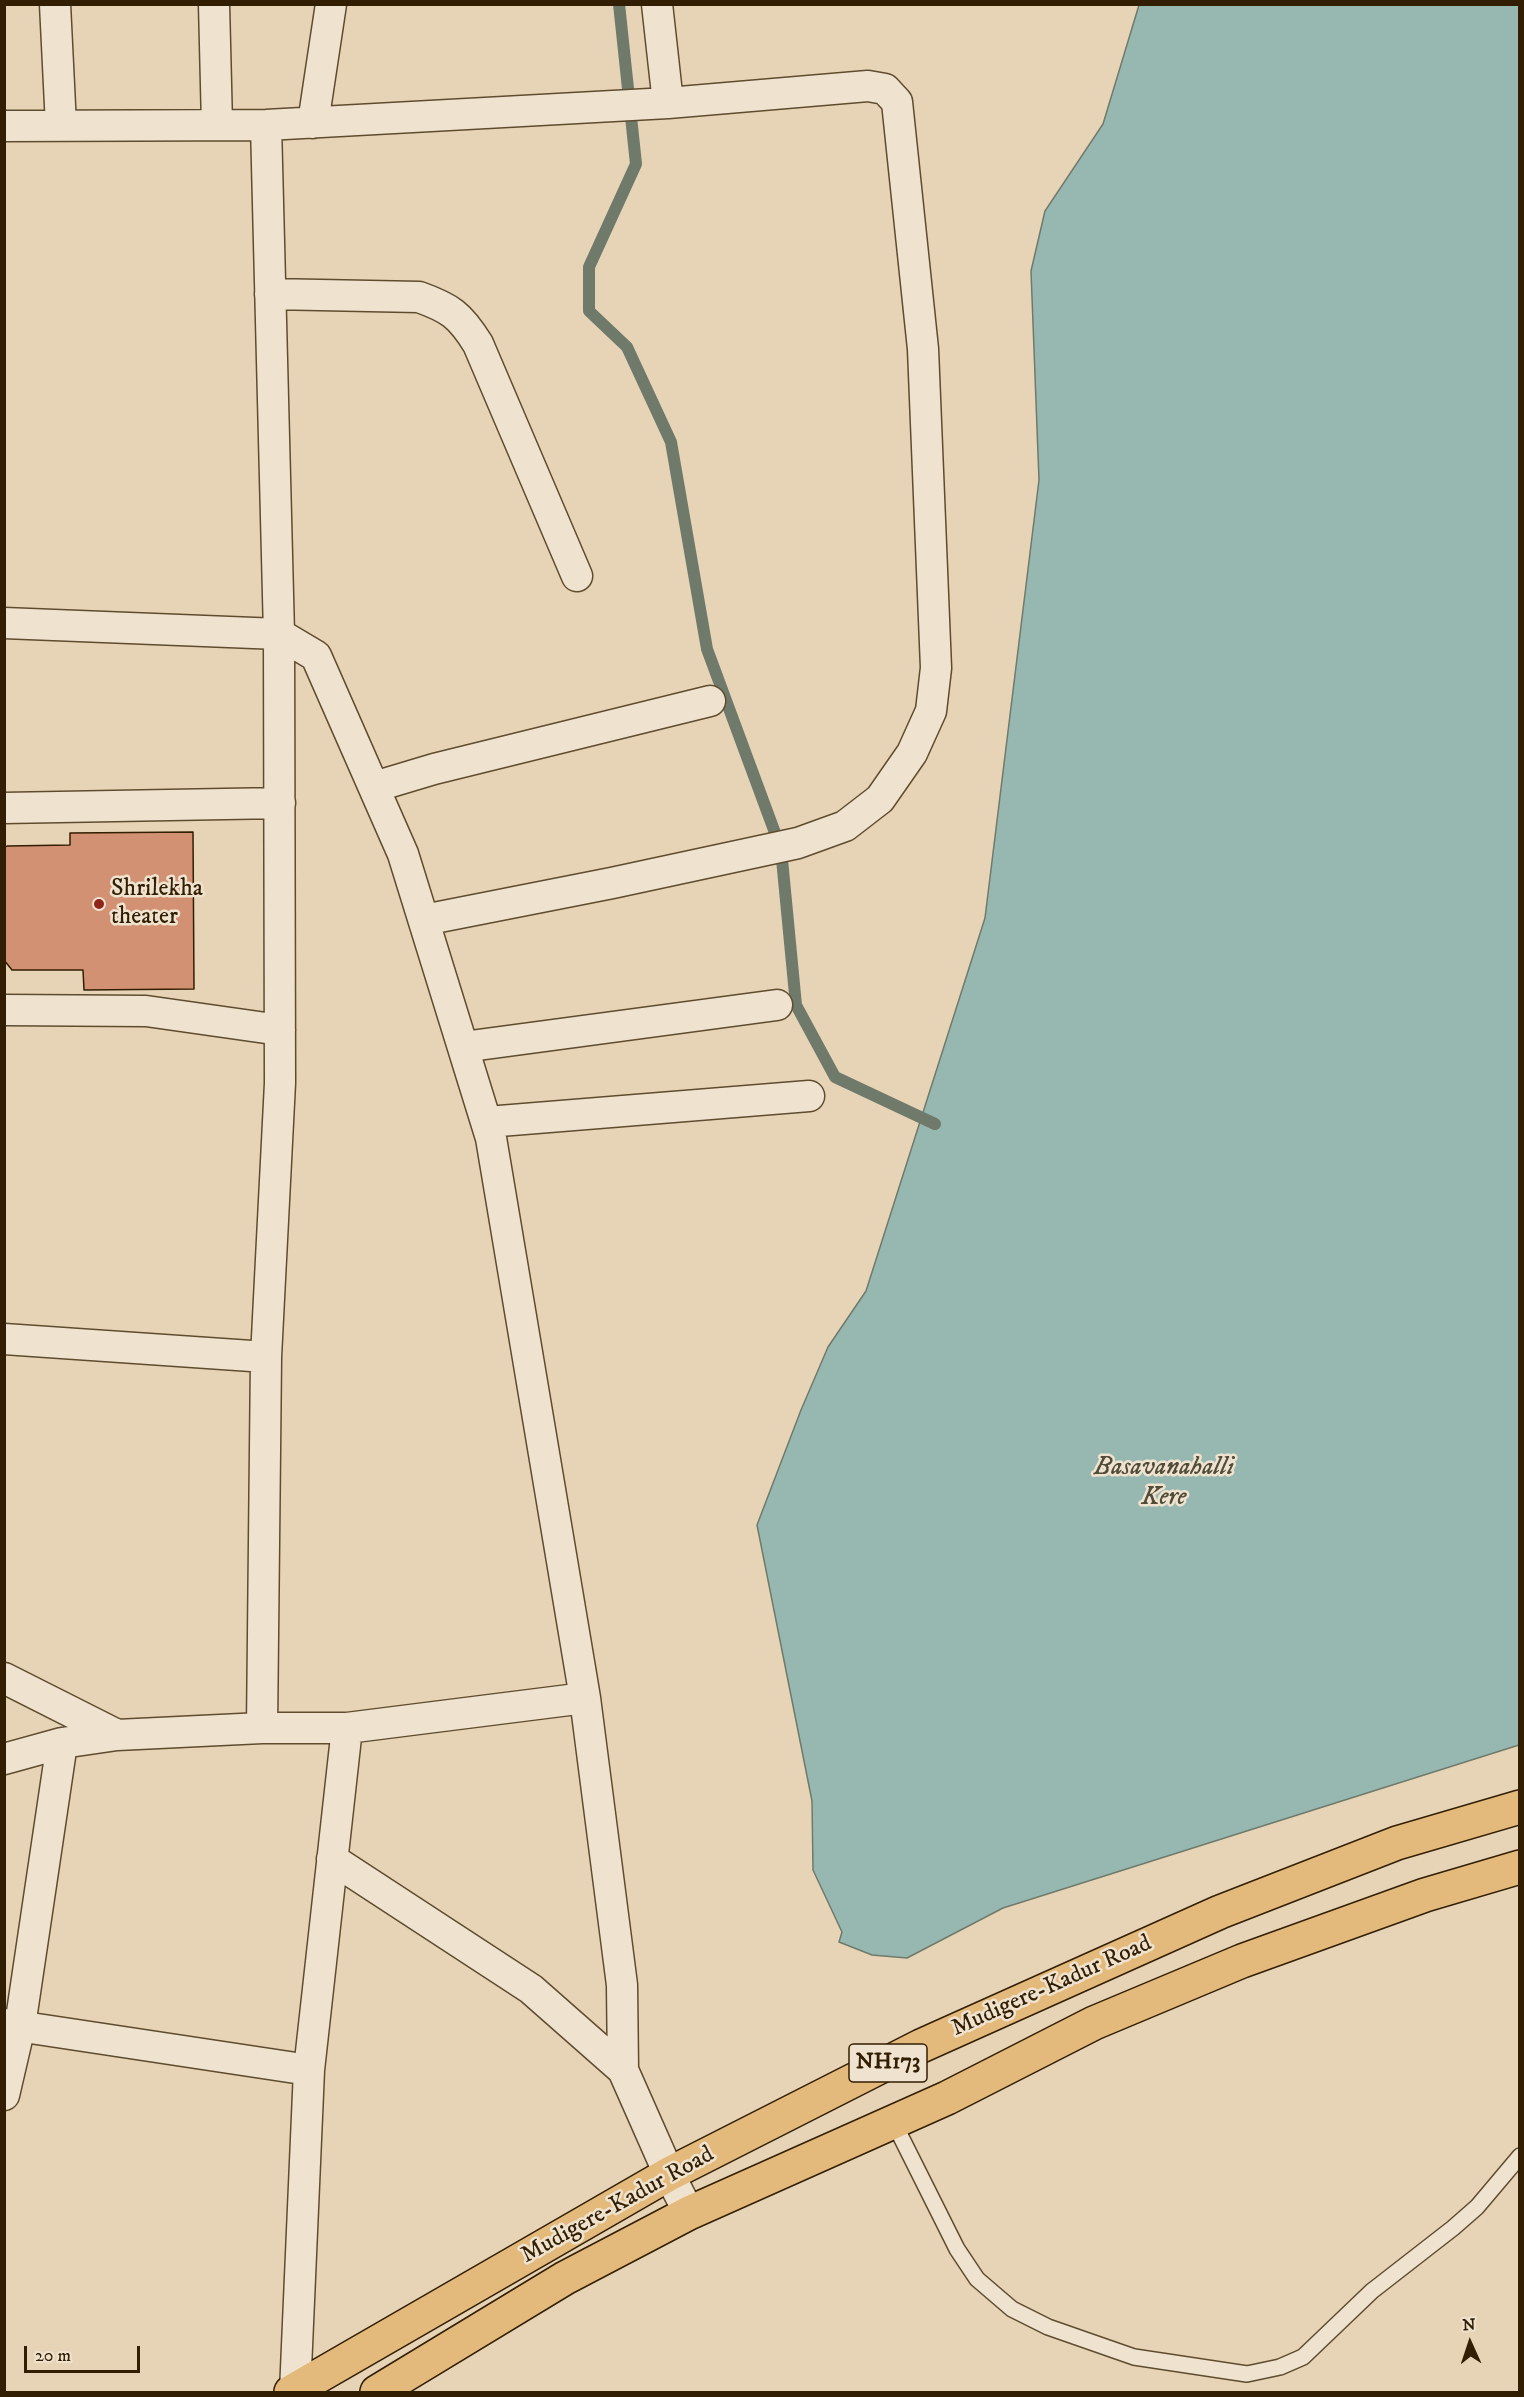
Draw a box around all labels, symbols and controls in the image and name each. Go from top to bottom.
place label: Shrilekha theater [111,876,203,932]
marker: Shrilekha theater [92,897,106,911]
water label: Basavanahalli Kere [1094,1453,1234,1514]
street label: Mudigere-Kadur Road [948,1930,1156,2044]
road number: NH173 [849,2044,927,2082]
street label: Mudigere-Kadur Road [517,2141,719,2271]
north arrow [1440,2313,1500,2373]
text: N [1462,2315,1476,2335]
scale bar [27,2334,142,2372]
text: 20 m [35,2345,71,2367]

